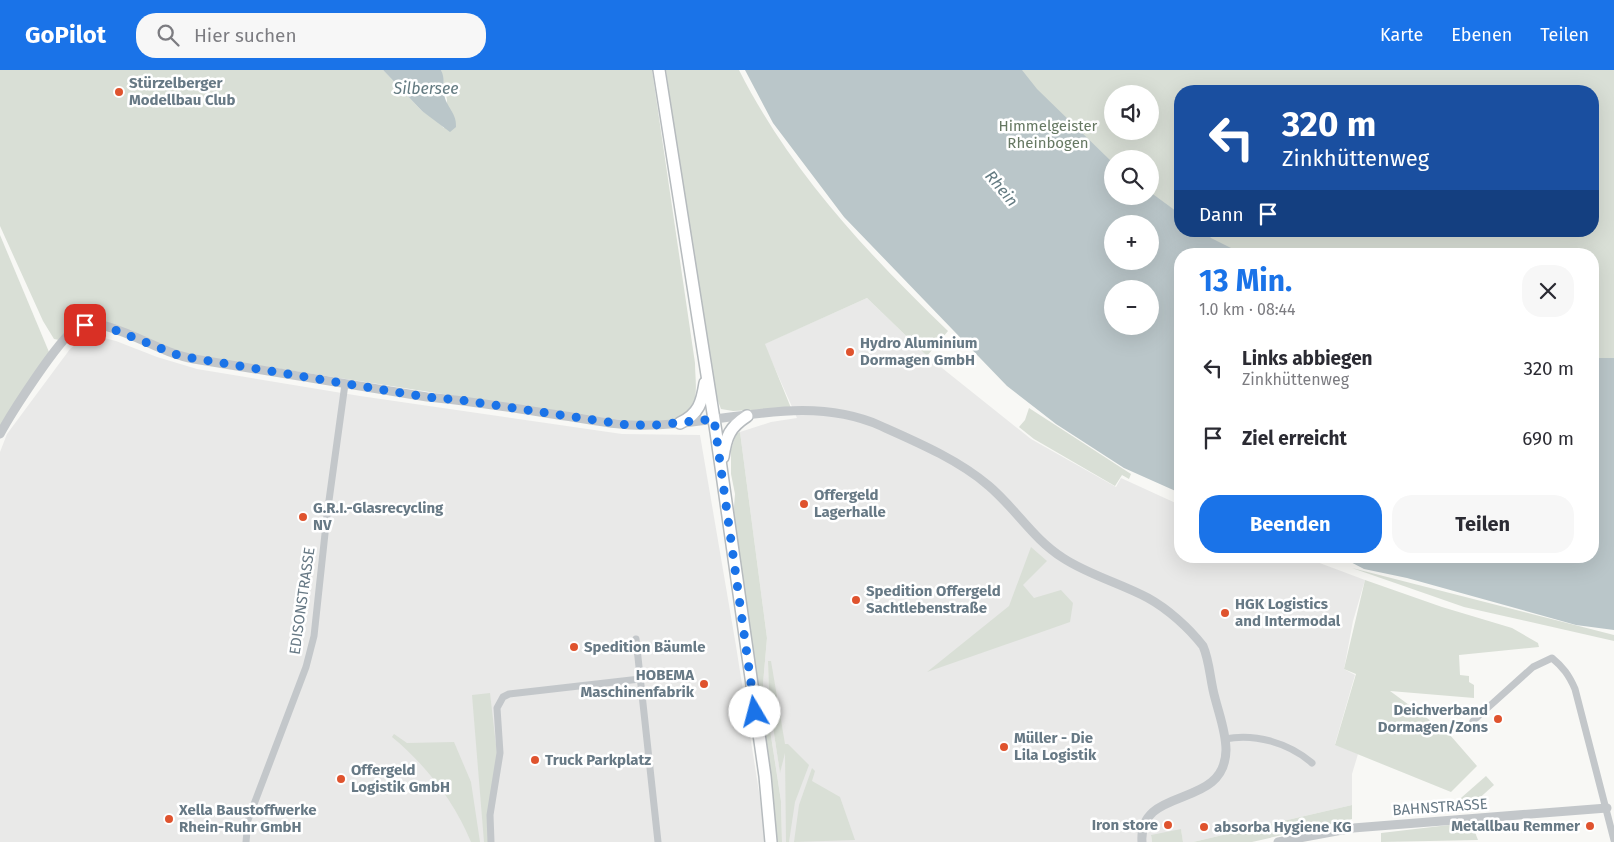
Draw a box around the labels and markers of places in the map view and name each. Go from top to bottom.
place label: Stürzelberger Modellbau Club [129,74,235,109]
marker: Stürzelberger Modellbau Club [113,86,125,98]
pin [64,304,106,346]
place label: Hydro Aluminium Dormagen GmbH [860,334,977,369]
marker: Hydro Aluminium Dormagen GmbH [844,346,856,358]
place label: Offergeld Lagerhalle [814,486,886,521]
marker: Offergeld Lagerhalle [798,498,810,510]
place label: G.R.I.-Glasrecycling NV [313,499,444,534]
marker: G.R.I.-Glasrecycling NV [297,511,309,523]
place label: Spedition Offergeld Sachtlebenstraße [866,582,1001,617]
marker: Spedition Offergeld Sachtlebenstraße [850,594,862,606]
place label: HGK Logistics and Intermodal [1235,595,1341,630]
marker: HGK Logistics and Intermodal [1219,607,1231,619]
place label: Spedition Bäumle [584,638,705,656]
marker: Spedition Bäumle [568,641,580,653]
place label: HOBEMA Maschinenfabrik [581,666,695,701]
marker: HOBEMA Maschinenfabrik [698,678,710,690]
place label: Deichverband Dormagen/Zons [1378,701,1488,736]
marker: Deichverband Dormagen/Zons [1492,713,1504,725]
place label: Müller - Die Lila Logistik [1014,729,1097,764]
marker: Müller - Die Lila Logistik [998,741,1010,753]
place label: Truck Parkplatz [545,751,651,769]
marker: Truck Parkplatz [529,754,541,766]
place label: Offergeld Logistik GmbH [351,761,450,796]
marker: Offergeld Logistik GmbH [335,773,347,785]
place label: Xella Baustoffwerke Rhein-Ruhr GmbH [178,801,317,836]
marker: Xella Baustoffwerke Rhein-Ruhr GmbH [163,813,175,825]
place label: Iron store [1092,816,1158,834]
place label: Metallbau Remmer [1451,817,1581,835]
place label: absorba Hygiene KG [1214,818,1352,836]
marker: Iron store [1162,819,1174,831]
marker: Metallbau Remmer [1584,820,1596,832]
marker: absorba Hygiene KG [1198,821,1210,833]

